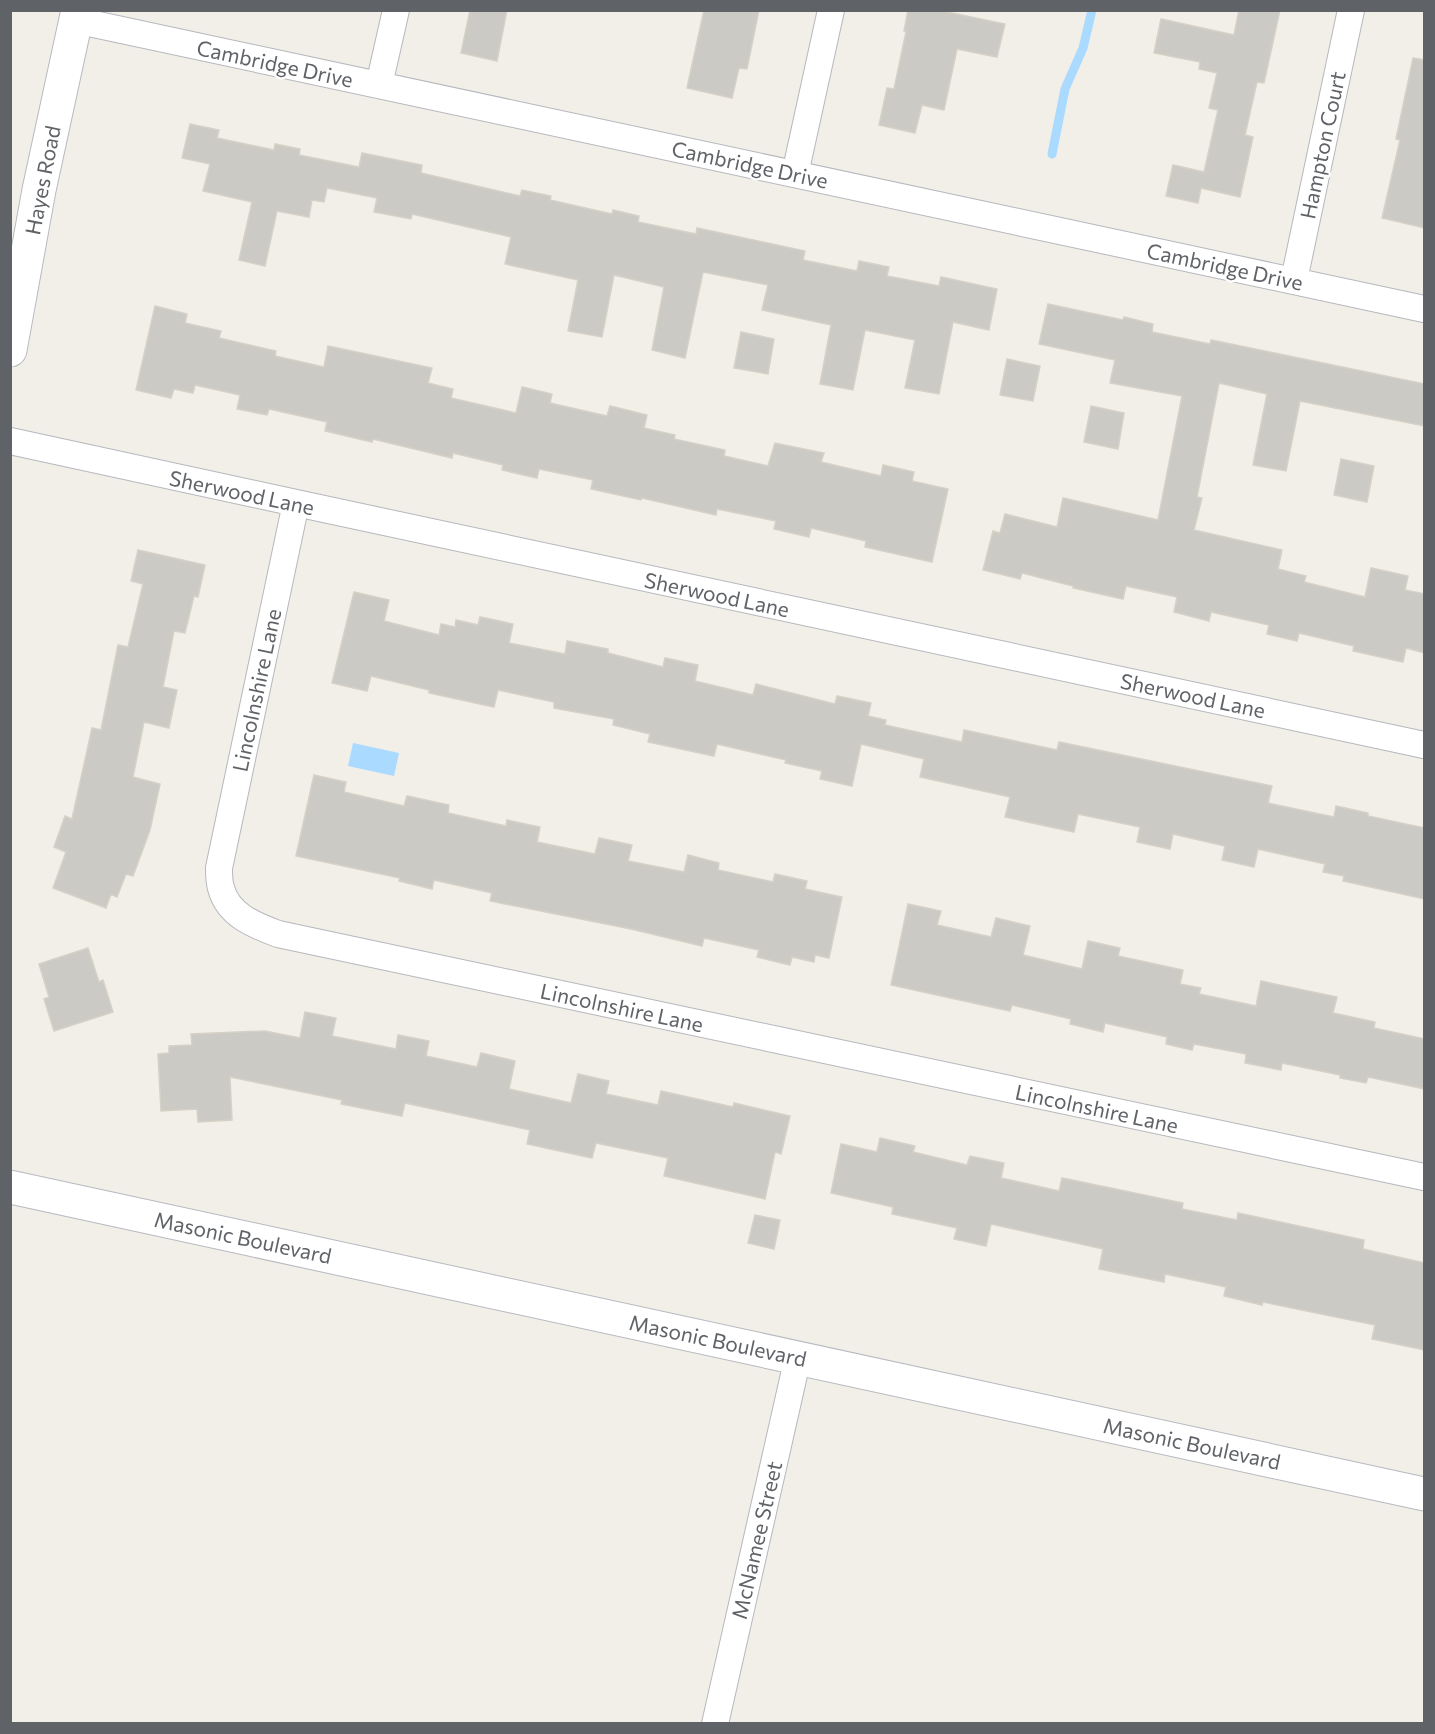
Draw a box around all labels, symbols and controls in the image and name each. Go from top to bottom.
street label: Cambridge Drive [195,34,355,92]
street label: Hampton Court [1294,69,1350,221]
street label: Hayes Road [19,123,65,237]
street label: Cambridge Drive [670,135,830,193]
street label: Cambridge Drive [1145,237,1305,295]
street label: Sherwood Lane [167,464,317,520]
street label: Sherwood Lane [642,566,792,622]
street label: Lincolnshire Lane [227,606,285,774]
street label: Sherwood Lane [1118,667,1268,723]
street label: Lincolnshire Lane [538,978,706,1036]
street label: Lincolnshire Lane [1013,1079,1181,1137]
street label: Masonic Boulevard [152,1206,334,1268]
street label: Masonic Boulevard [627,1309,809,1371]
street label: Masonic Boulevard [1101,1412,1283,1474]
street label: McNamee Street [726,1459,786,1621]

